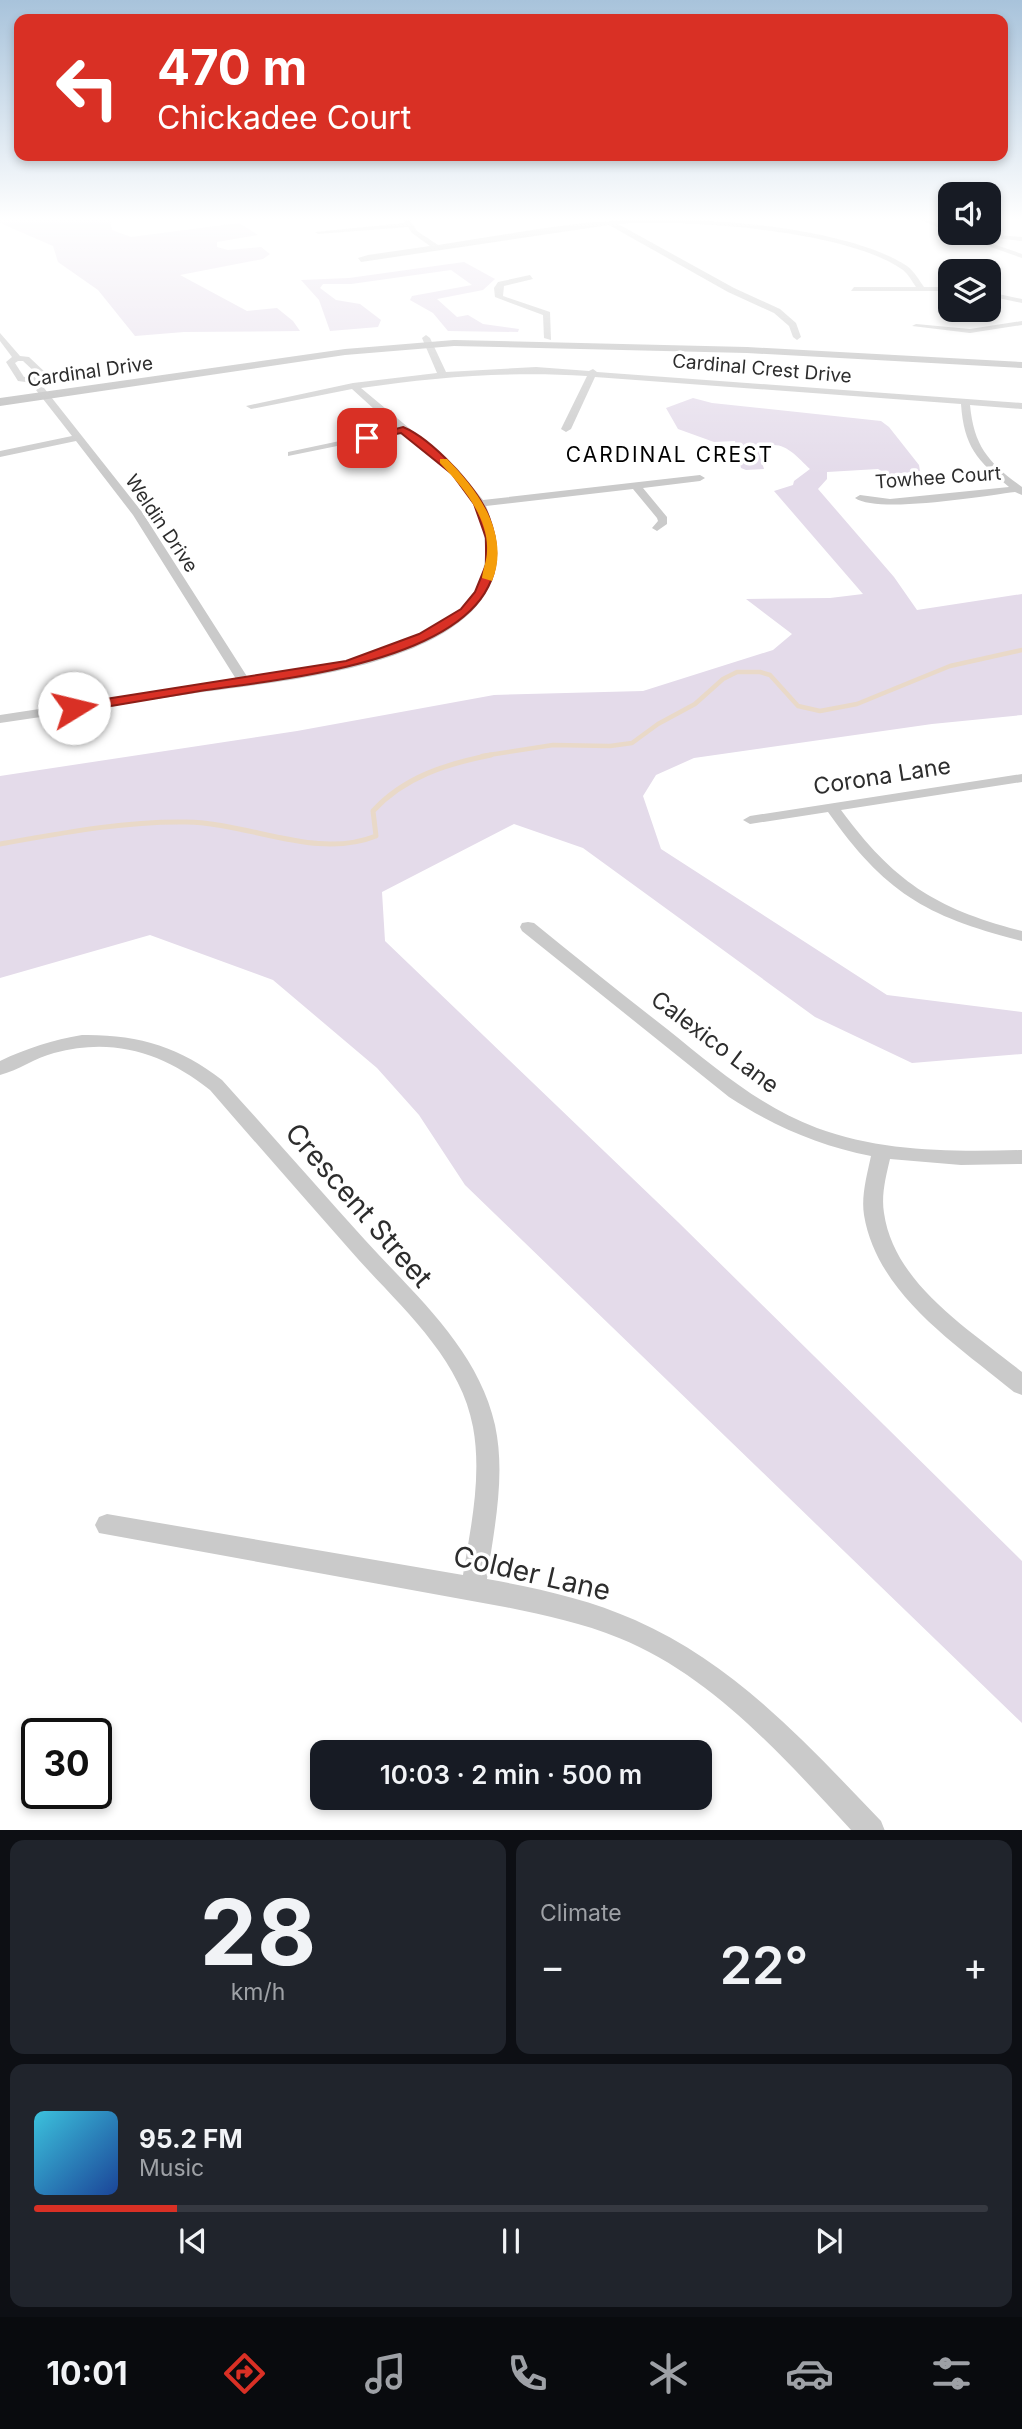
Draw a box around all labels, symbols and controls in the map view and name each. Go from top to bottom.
text: 470 m [157,38,307,97]
icon: left [42,42,133,133]
text: Chickadee Court [157,98,411,137]
map controls [938,182,1001,322]
button: sound [938,182,1001,245]
button: layers [938,259,1001,322]
street label: Cardinal Crest Drive [671,349,853,388]
street label: Cardinal Drive [26,351,154,392]
pin [337,408,397,468]
icon: arrive [348,419,386,457]
district label: CARDINAL CREST [566,442,774,467]
street label: Towhee Court [874,462,1002,493]
street label: Weldin Drive [120,470,203,577]
position arrow [37,671,111,745]
street label: Corona Lane [811,751,953,801]
street label: Calexico Lane [646,985,784,1099]
street label: Crescent Street [278,1116,440,1294]
street label: Colder Lane [450,1538,614,1608]
speed limit sign: 30 [21,1718,112,1809]
text: 10:03 · 2 min · 500 m [380,1759,642,1790]
text: 28 [200,1877,316,1987]
text: Climate [540,1899,622,1927]
text: 22° [720,1934,808,1997]
text: − [540,1943,565,1989]
text: + [963,1943,988,1989]
text: km/h [231,1978,285,2006]
text: 95.2 FM [139,2123,243,2154]
text: Music [139,2154,204,2182]
icon: previous [174,2222,212,2260]
icon: pause [492,2222,530,2260]
icon: next [810,2222,848,2260]
icon: directions [220,2349,269,2398]
icon: music [361,2349,410,2398]
icon: phone [503,2349,552,2398]
icon: climate [644,2349,693,2398]
icon: car [785,2349,834,2398]
icon: filters [927,2349,976,2398]
text: 10:01 [46,2354,128,2393]

